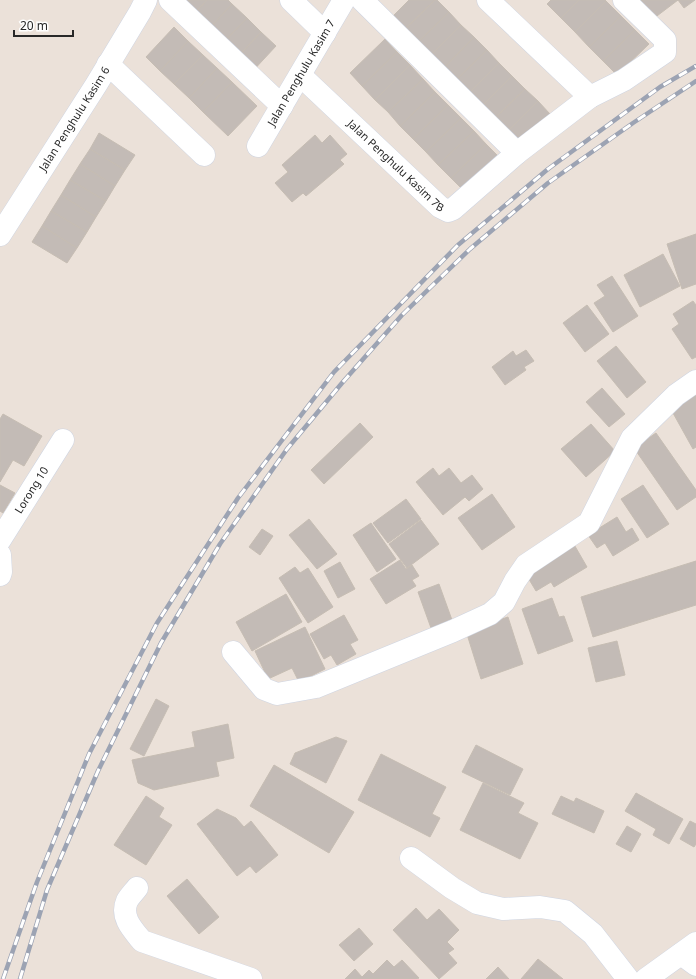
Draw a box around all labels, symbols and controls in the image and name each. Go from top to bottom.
scale bar [14,12,73,38]
text: 20 m [20,17,48,34]
street label: Jalan Penghulu Kasim 7 [263,17,338,129]
street label: Jalan Penghulu Kasim 6 [34,63,113,174]
street label: Jalan Penghulu Kasim 7B [344,115,447,215]
street label: Lorong 10 [11,464,51,516]

